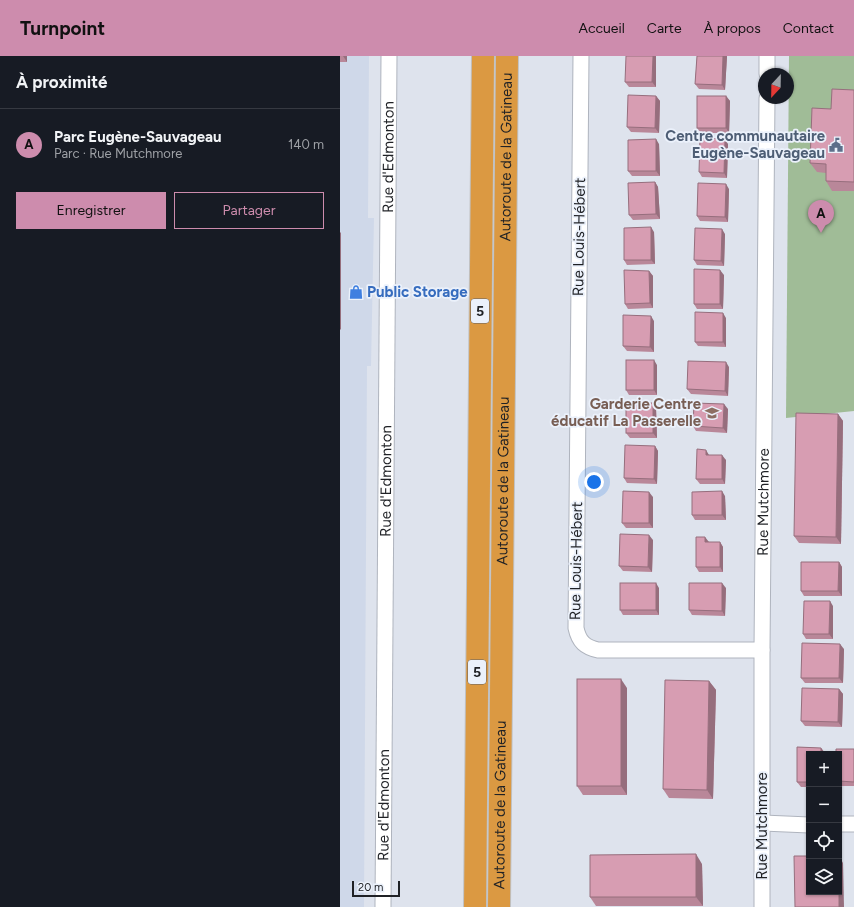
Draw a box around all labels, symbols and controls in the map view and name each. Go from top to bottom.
text: Turnpoint [20,17,105,40]
text: Accueil [579,20,625,37]
text: Carte [647,20,682,37]
text: À propos [704,20,761,37]
text: Contact [783,20,834,37]
north arrow [758,68,794,104]
text: À proximité [16,72,107,92]
street label: Autoroute de la Gatineau [496,73,516,242]
street label: Rue d'Edmonton [379,101,398,213]
place label: Centre communautaire Eugène-Sauvageau [665,127,826,162]
text: Parc Eugène-Sauvageau [54,128,222,146]
text: A [24,137,34,152]
text: 140 m [288,137,324,152]
public building icon: Centre communautaire Eugène-Sauvageau [828,137,844,153]
text: Parc · Rue Mutchmore [54,146,182,161]
street label: Rue Louis-Hébert [569,177,589,296]
button: Enregistrer [16,192,166,229]
button: Partager [174,192,324,229]
pin: A [808,200,834,233]
place label: Public Storage [367,283,468,301]
shop icon: Public Storage [348,284,364,300]
road number: 5 [471,299,489,323]
place label: Garderie Centre éducatif La Passerelle [551,395,702,430]
street label: Autoroute de la Gatineau [493,397,513,566]
school or university icon: Garderie Centre éducatif La Passerelle [704,405,720,421]
street label: Rue d'Edmonton [377,425,395,537]
street label: Rue Mutchmore [754,448,773,556]
your location [584,472,604,492]
street label: Rue Louis-Hébert [566,501,586,620]
road number: 5 [468,660,486,684]
street label: Autoroute de la Gatineau [490,721,510,889]
street label: Rue d'Edmonton [374,749,393,861]
map controls [806,751,842,895]
button: + [806,751,842,787]
street label: Rue Mutchmore [753,772,771,880]
button: − [806,787,842,823]
button: locate [806,823,842,859]
button: layers [806,859,842,895]
scale bar [352,879,400,898]
text: 20 m [358,881,383,894]

